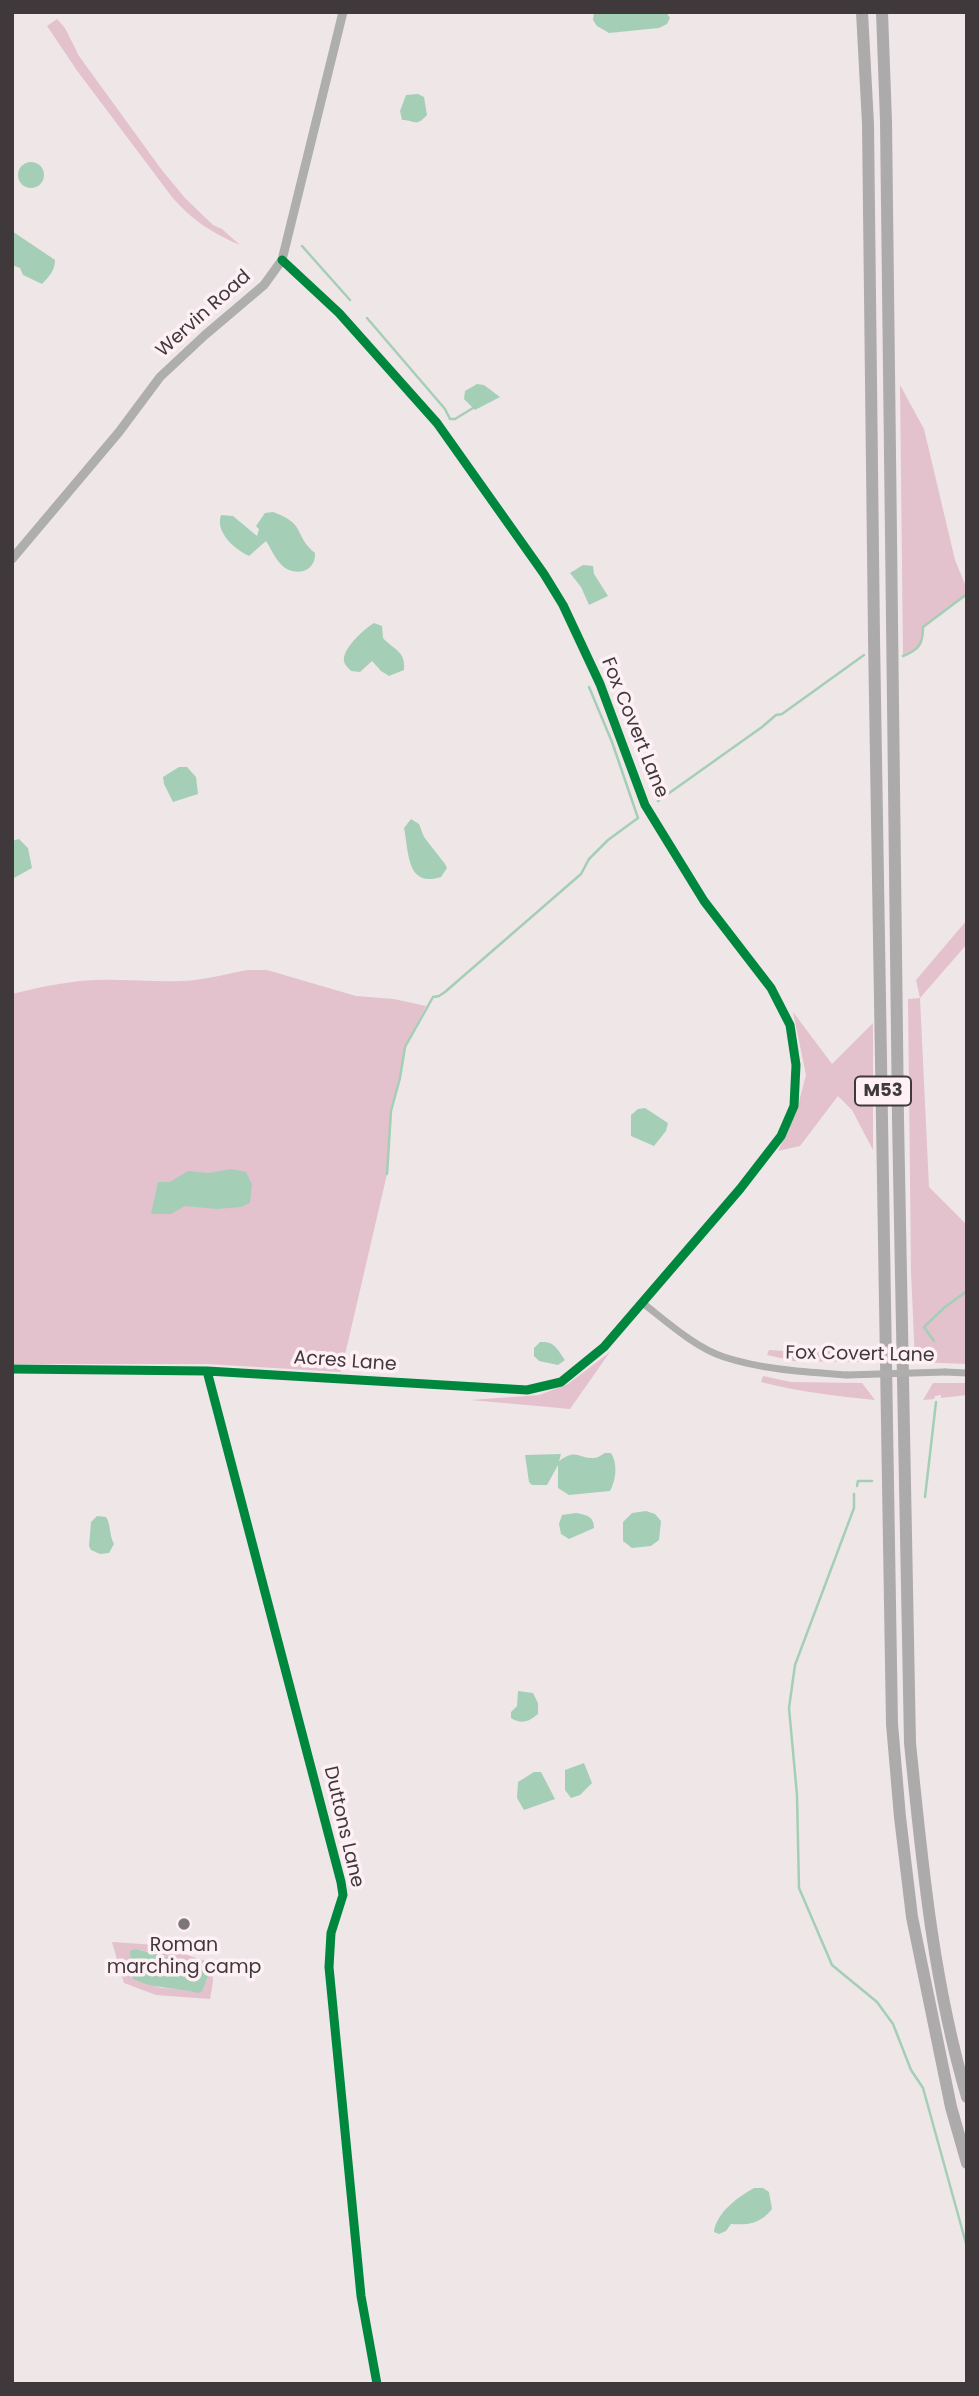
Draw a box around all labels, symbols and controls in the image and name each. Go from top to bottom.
street label: Wervin Road [152,266,256,362]
street label: Fox Covert Lane [595,655,673,801]
road number: M53 [855,1076,911,1106]
street label: Fox Covert Lane [785,1342,935,1368]
street label: Acres Lane [293,1347,397,1377]
street label: Duttons Lane [318,1764,368,1890]
marker: Roman marching camp [176,1916,192,1932]
place label: Roman marching camp [107,1935,261,1979]

